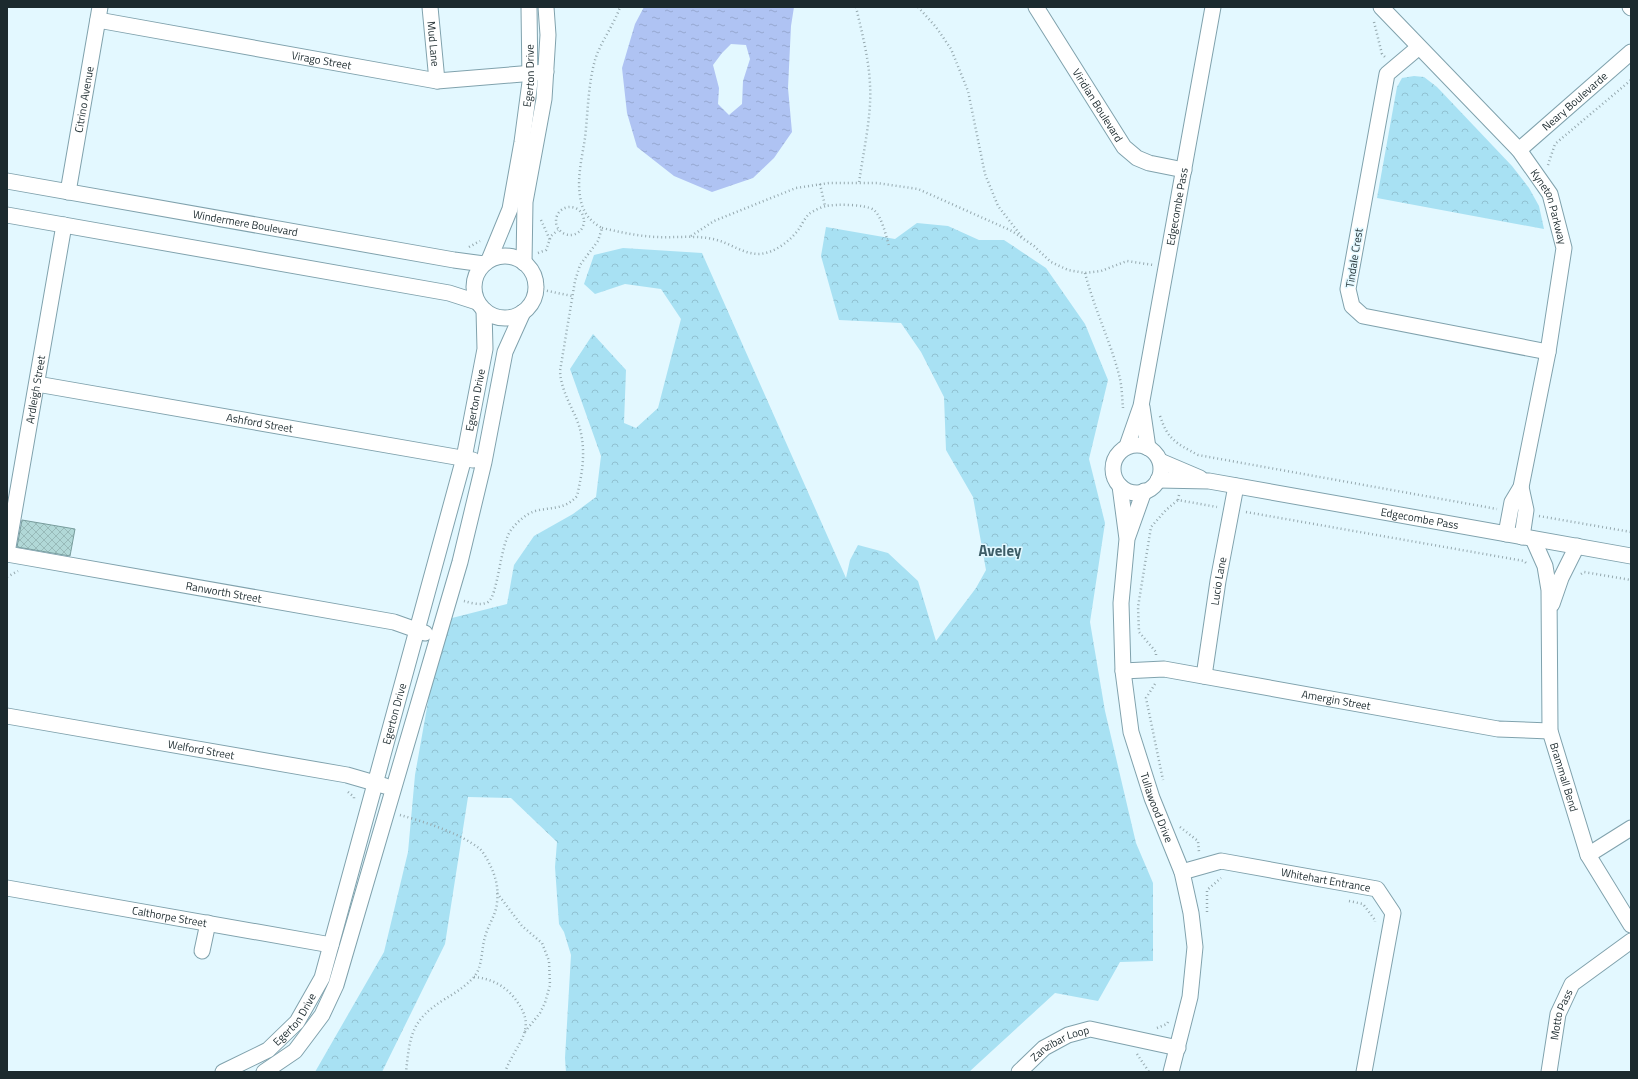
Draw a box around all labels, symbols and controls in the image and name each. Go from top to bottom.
street label: Mud Lane [423,20,444,68]
street label: Egerton Drive [519,44,538,108]
street label: Virago Street [290,47,353,73]
street label: Citrino Avenue [70,65,98,134]
street label: Viridian Boulevard [1069,65,1127,145]
street label: Neary Boulevarde [1538,68,1611,134]
street label: Edgecombe Pass [1162,166,1192,247]
street label: Kyneton Parkway [1527,166,1571,247]
street label: Windermere Boulevard [192,206,299,240]
street label: Tindale Crest [1341,227,1367,289]
street label: Ardleigh Street [22,354,49,425]
street label: Egerton Drive [461,367,489,433]
street label: Ashford Street [225,409,294,436]
street label: Edgecombe Pass [1379,504,1460,533]
district label: Aveley [979,539,1022,562]
street label: Lucio Lane [1207,555,1230,606]
street label: Ranworth Street [185,578,263,607]
street label: Egerton Drive [378,681,410,746]
street label: Amergin Street [1300,686,1372,714]
street label: Welford Street [167,736,236,763]
street label: Brammall Bend [1546,740,1582,814]
street label: Tullawood Drive [1136,770,1177,845]
street label: Whitehart Entrance [1280,864,1372,896]
street label: Calthorpe Street [131,902,208,931]
street label: Motto Pass [1546,986,1577,1041]
street label: Egerton Drive [269,990,320,1049]
street label: Zanzibar Loop [1027,1022,1091,1065]

